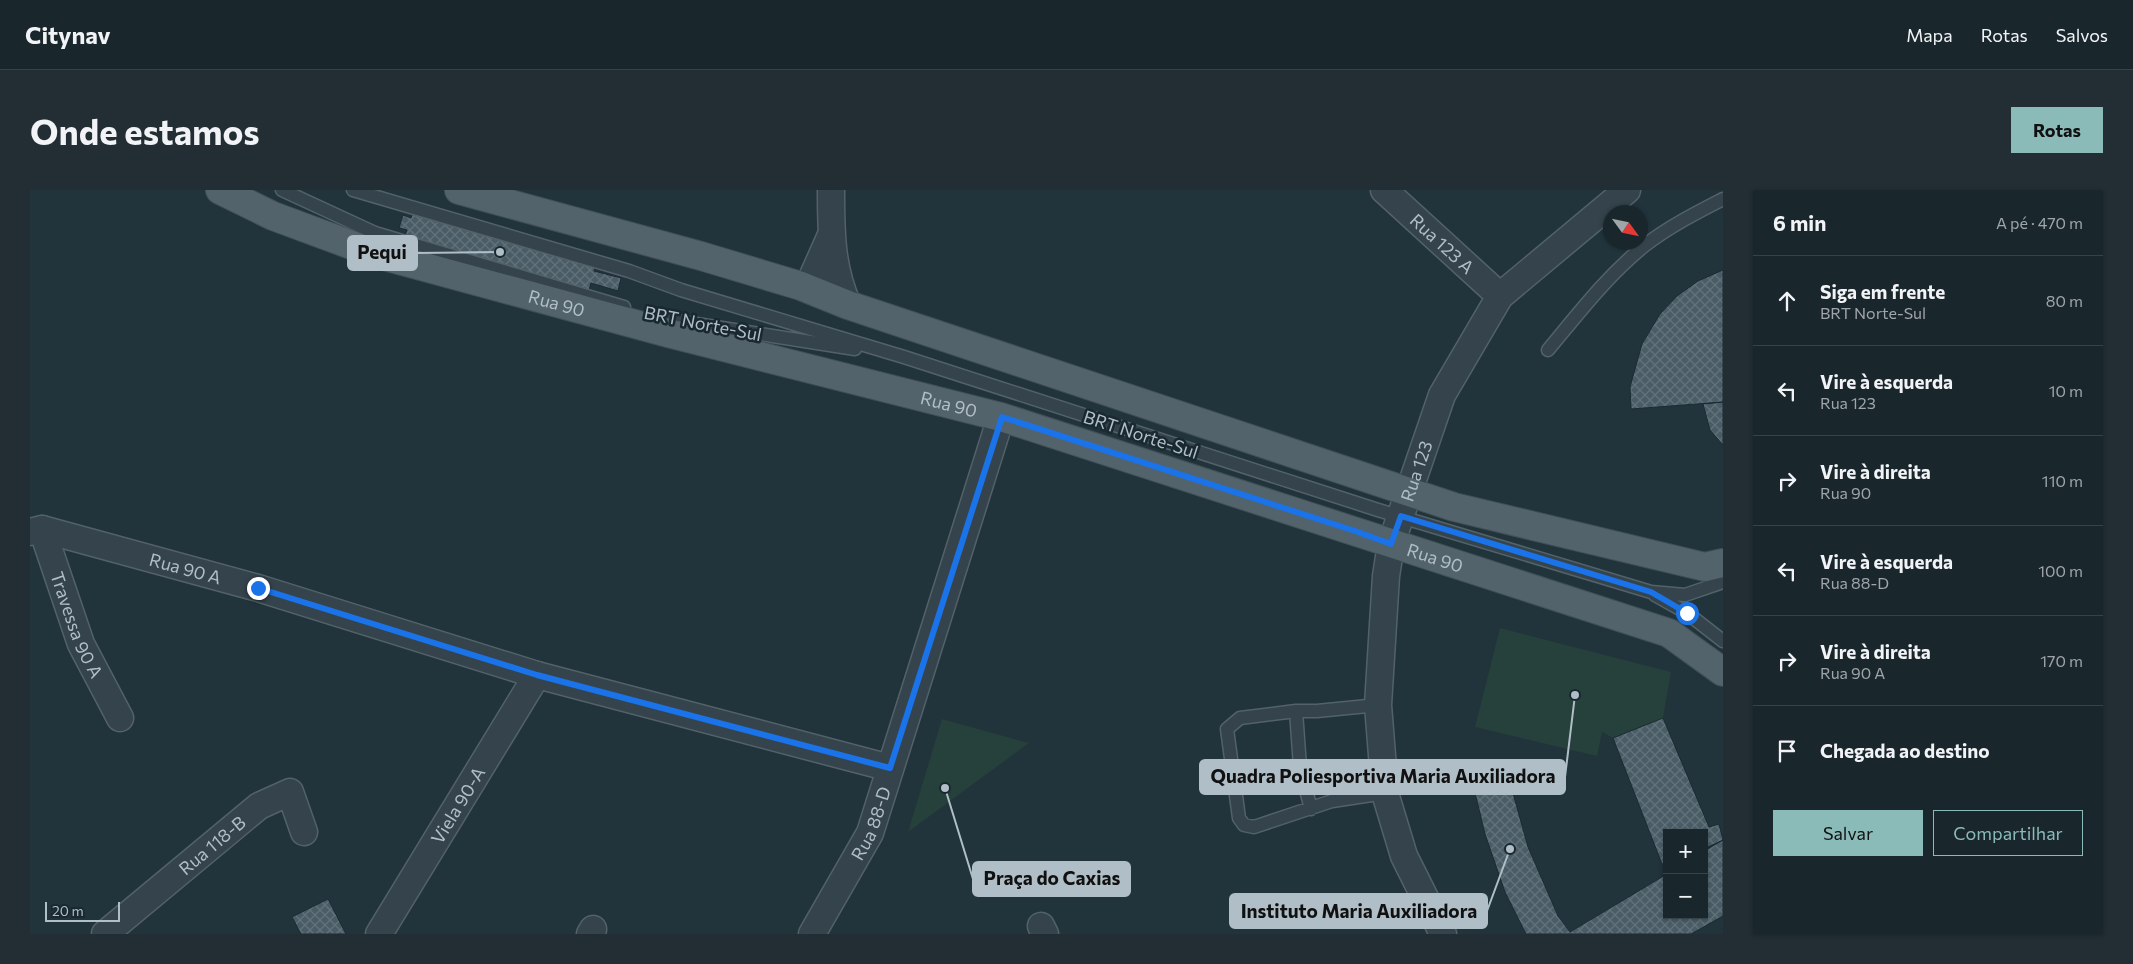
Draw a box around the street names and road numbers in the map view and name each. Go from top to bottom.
street label: Rua 123 A [1406,209,1479,278]
street label: Rua 90 [526,285,587,321]
street label: BRT Norte-Sul [642,301,764,345]
street label: Rua 90 [918,386,979,422]
street label: BRT Norte-Sul [1081,405,1201,463]
street label: Rua 123 [1395,438,1437,504]
street label: Rua 90 [1404,538,1466,577]
street label: Rua 90 A [147,548,224,588]
street label: Travessa 90 A [46,569,108,682]
street label: Viela 90-A [426,763,490,848]
street label: Rua 88-D [846,784,895,864]
street label: Rua 118-B [174,811,250,879]

